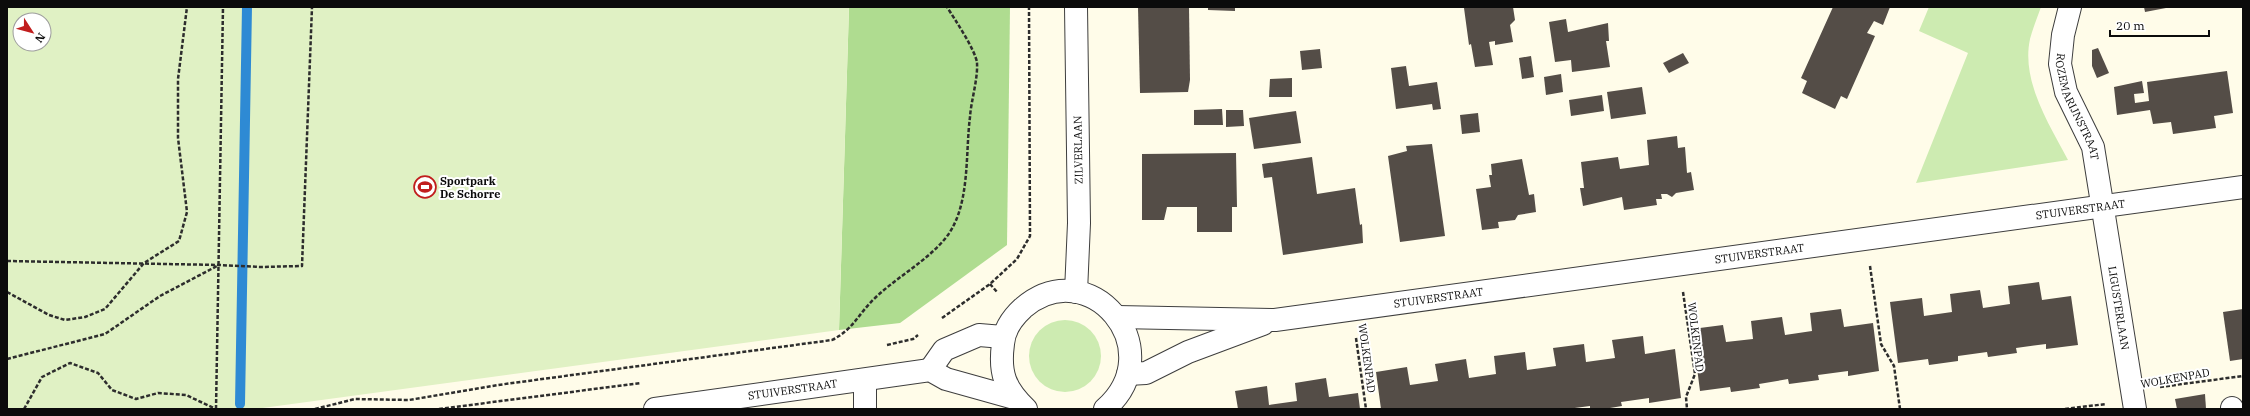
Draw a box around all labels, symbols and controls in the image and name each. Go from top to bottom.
north arrow [12,12,52,52]
scale bar [2110,12,2209,38]
text: 20 m [2116,18,2145,33]
text: N [32,30,48,46]
street label: ROZEMARIJNSTRAAT [2052,52,2102,161]
street label: ZILVERLAAN [1070,115,1086,184]
sports icon: Sportpark De Schorre [412,174,438,200]
place label: Sportpark De Schorre [440,174,501,201]
street label: STUIVERSTRAAT [2035,196,2126,222]
street label: STUIVERSTRAAT [1714,240,1805,267]
street label: LIGUSTERLAAN [2105,265,2133,351]
street label: STUIVERSTRAAT [1393,284,1484,311]
street label: WOLKENPAD [1685,301,1707,373]
street label: WOLKENPAD [1355,322,1379,394]
street label: WOLKENPAD [2139,365,2211,391]
street label: STUIVERSTRAAT [747,376,838,403]

